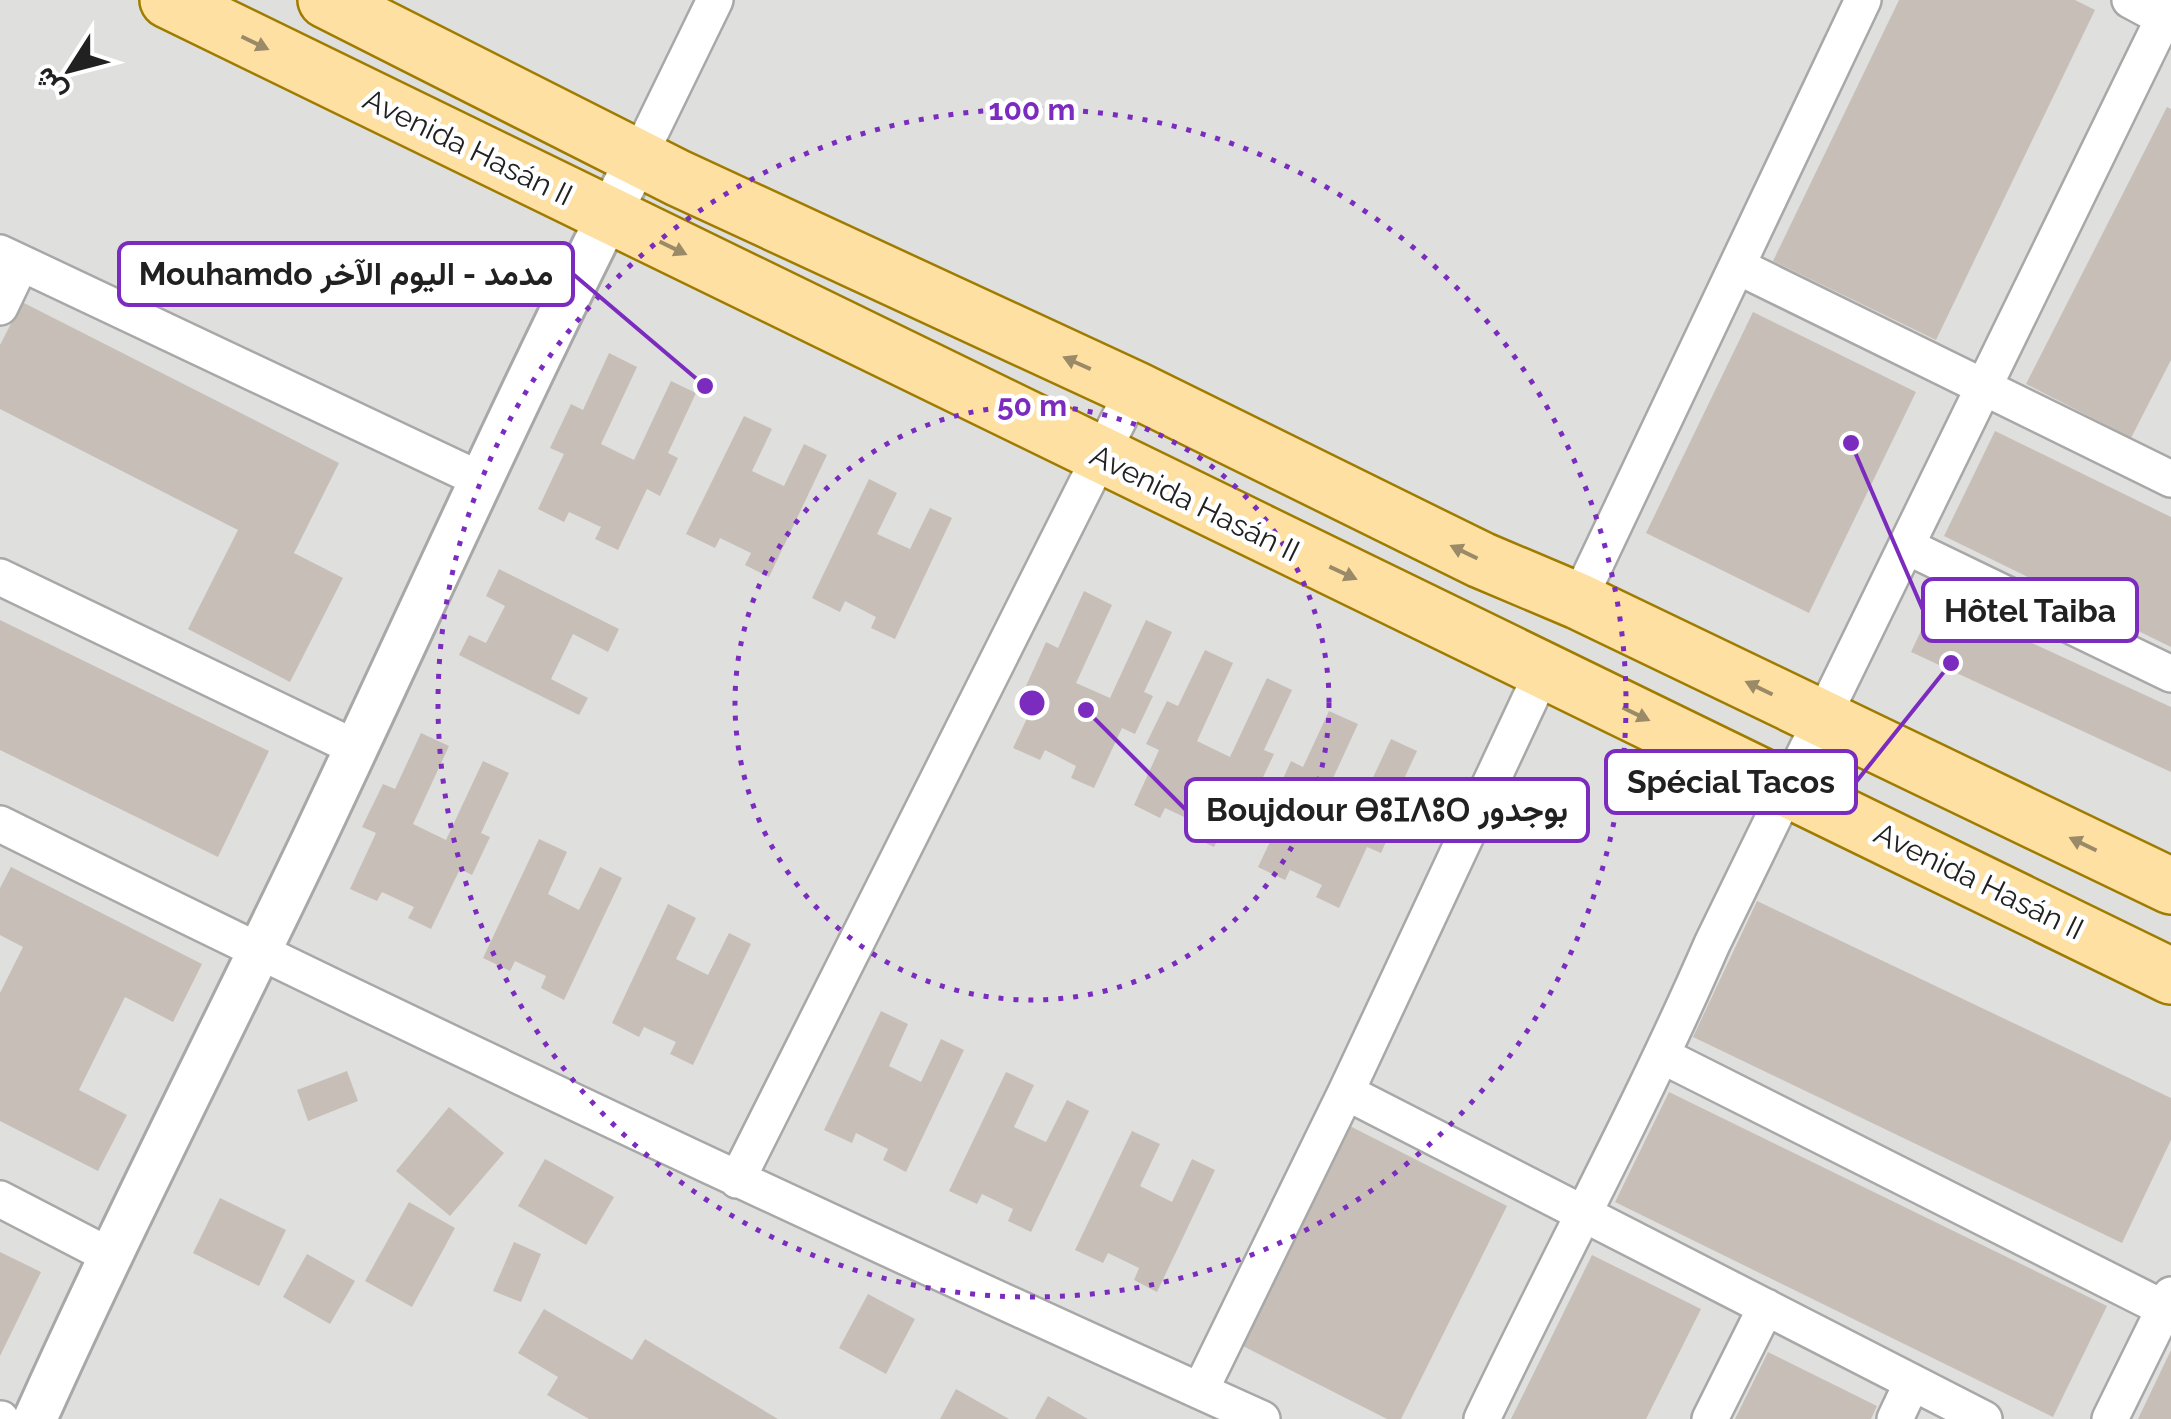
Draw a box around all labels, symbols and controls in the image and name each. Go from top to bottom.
north arrow [20,20,120,120]
one-way arrow [241,34,270,51]
text: ش [27,61,73,108]
street label: Avenida Hasán II [358,81,578,213]
text: 100 m [989,92,1075,127]
one-way arrow [659,239,688,256]
callout: Mouhamdo مدمد - اليوم الآخر [119,243,573,305]
text: Mouhamdo مدمد - اليوم الآخر [139,255,553,295]
one-way arrow [1062,355,1092,371]
text: 50 m [997,388,1067,423]
street label: Avenida Hasán II [1085,437,1305,569]
one-way arrow [1449,543,1478,560]
one-way arrow [1329,565,1358,582]
callout: Hôtel Taiba [1923,579,2137,641]
text: Hôtel Taiba [1944,592,2116,629]
one-way arrow [1744,679,1773,696]
centre of rings [1014,685,1050,721]
one-way arrow [1622,705,1651,722]
callout: Spécial Tacos [1606,751,1856,813]
text: Spécial Tacos [1627,763,1835,800]
callout: Boujdour ⴱⵓⵊⴷⵓⵔ بوجدور [1186,779,1588,841]
text: Boujdour ⴱⵓⵊⴷⵓⵔ بوجدور [1206,791,1568,830]
street label: Avenida Hasán II [1869,815,2089,947]
one-way arrow [2068,835,2097,852]

